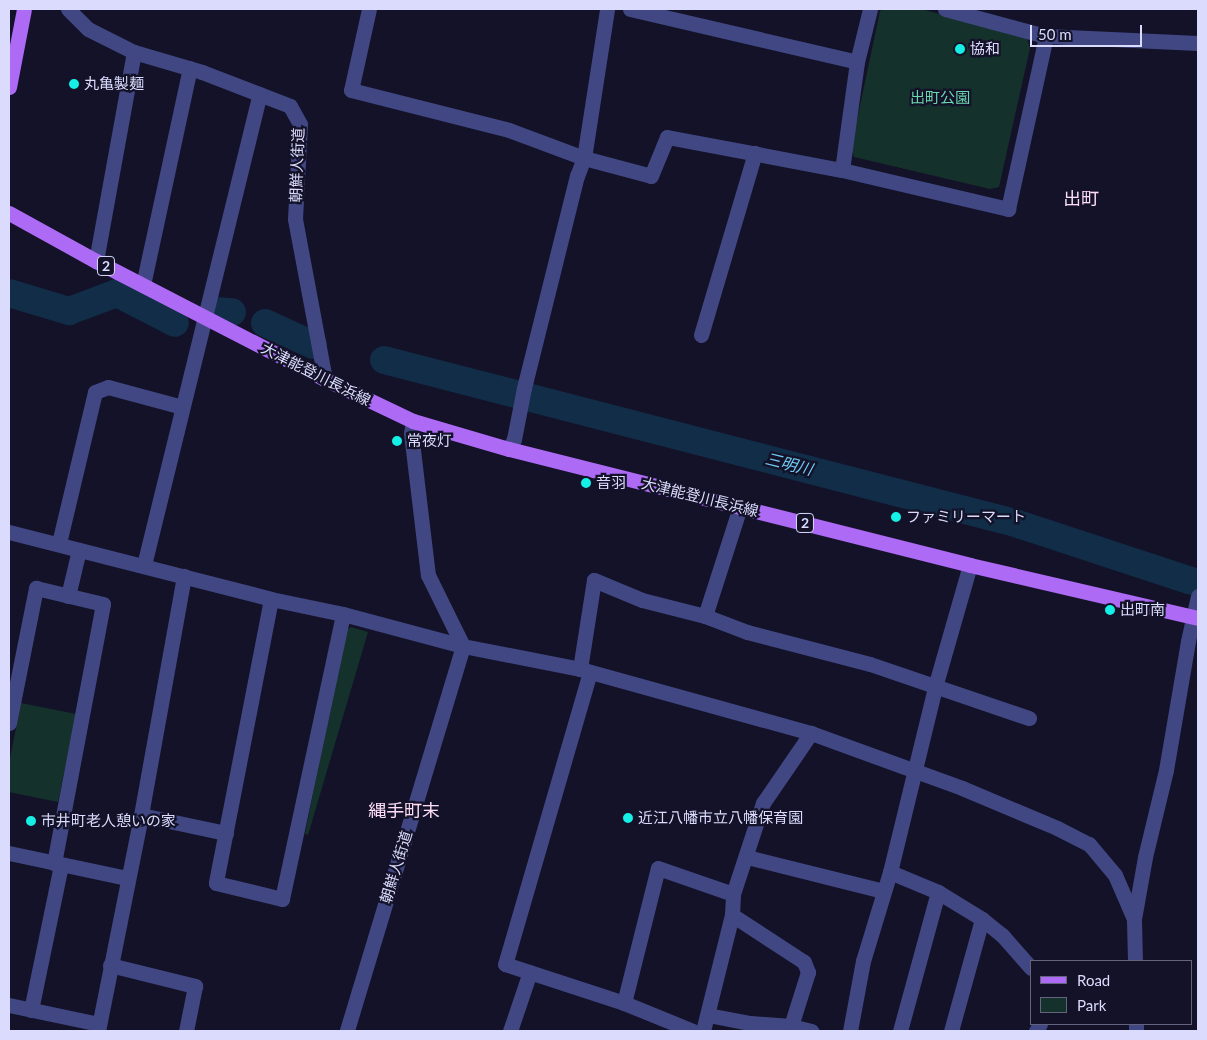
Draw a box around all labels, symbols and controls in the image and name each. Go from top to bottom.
scale bar [1032,15,1144,47]
text: 50 m [1038,25,1072,43]
place label: 協和 [970,40,1000,58]
marker: 協和 [954,43,966,55]
place label: 丸亀製麺 [84,75,144,93]
marker: 丸亀製麺 [68,78,80,90]
park label: 出町公園 [910,89,970,107]
street label: 朝鮮人街道 [287,127,307,203]
district label: 出町 [1063,187,1099,209]
road number: 2 [96,255,116,278]
street label: 大津能登川長浜線 [258,339,374,409]
place label: 常夜灯 [407,432,452,450]
marker: 常夜灯 [391,435,403,447]
water label: 三明川 [763,449,815,479]
place label: 音羽 [596,474,626,492]
street label: 大津能登川長浜線 [640,474,760,520]
marker: 音羽 [580,477,592,489]
place label: ファミリーマート [906,508,1026,526]
marker: ファミリーマート [890,511,902,523]
road number: 2 [795,512,815,534]
place label: 出町南 [1120,601,1165,619]
marker: 出町南 [1104,604,1116,616]
district label: 縄手町末 [368,799,440,821]
place label: 近江八幡市立八幡保育園 [638,809,803,827]
place label: 市井町老人憩いの家 [41,812,176,830]
marker: 近江八幡市立八幡保育園 [622,812,634,824]
marker: 市井町老人憩いの家 [25,815,37,827]
street label: 朝鮮人街道 [376,829,416,905]
legend [1030,960,1192,1025]
text: Road [1077,971,1110,989]
text: Park [1077,996,1106,1014]

